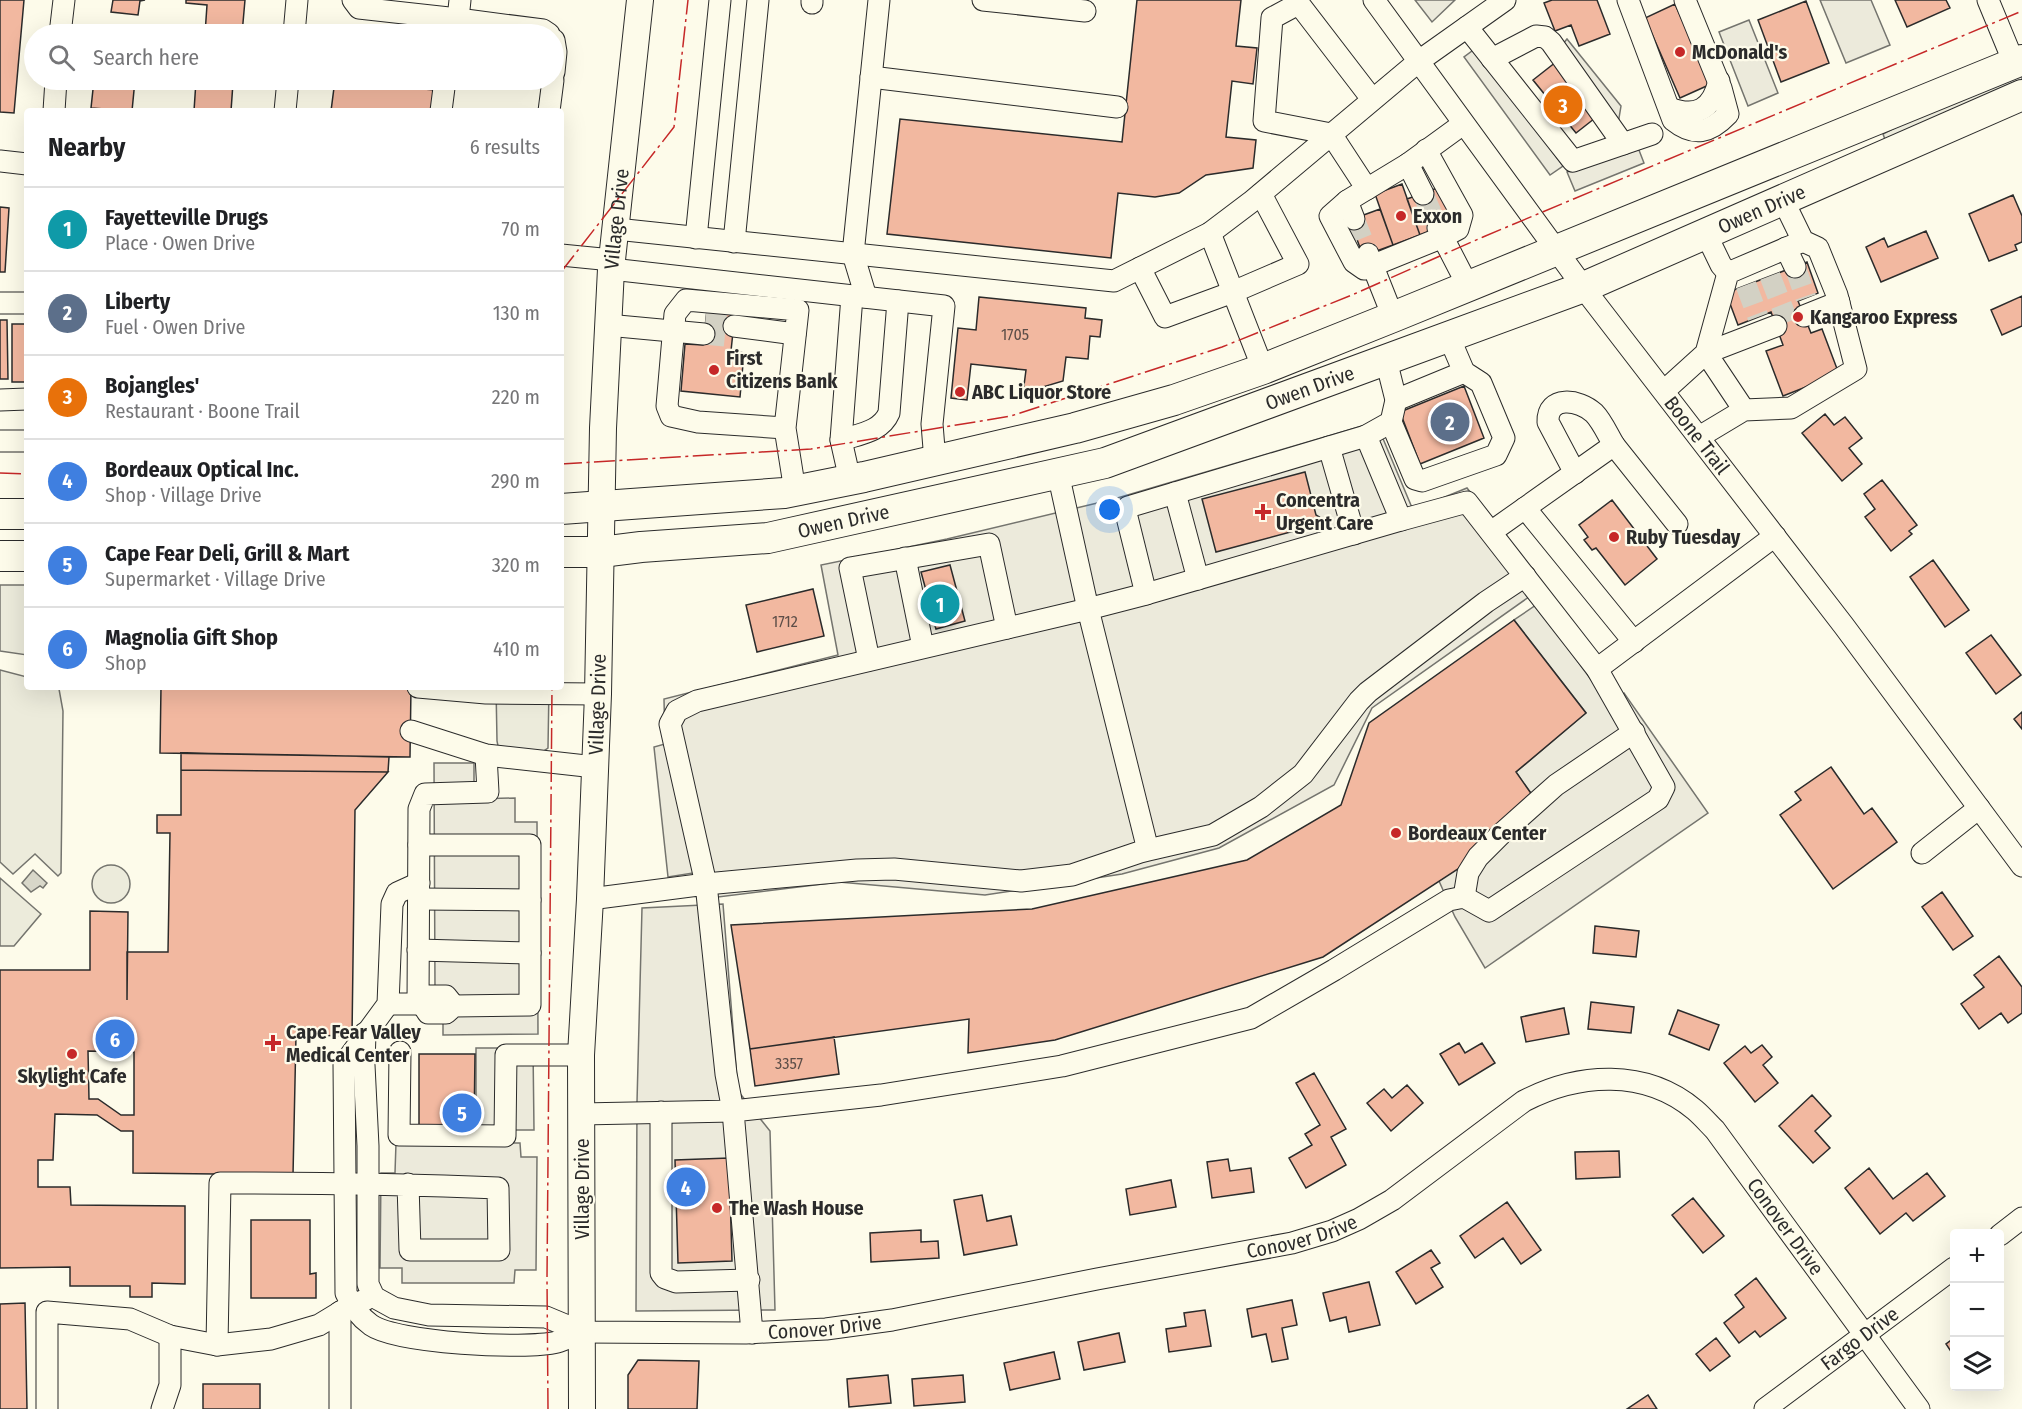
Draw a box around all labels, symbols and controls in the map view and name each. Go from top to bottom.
search box [24,24,564,90]
place label: McDonald's [1692,40,1787,64]
icon: search [45,41,78,74]
text: Search here [93,44,199,71]
marker: McDonald's [1673,45,1687,59]
pin: 3 [1544,82,1582,128]
text: Nearby [48,132,125,163]
text: 6 results [470,135,540,159]
street label: Village Drive [599,167,634,271]
street label: Owen Drive [1714,179,1809,239]
text: Fayetteville Drugs [105,204,268,231]
place label: Exxon [1413,204,1462,228]
marker: Exxon [1394,209,1408,223]
text: 1 [63,217,72,241]
text: 70 m [502,217,540,241]
text: Place · Owen Drive [105,231,255,255]
text: Liberty [105,288,170,315]
text: 2 [63,301,72,325]
text: 130 m [493,301,540,325]
place label: Kangaroo Express [1810,305,1958,329]
marker: Kangaroo Express [1791,310,1805,324]
text: Fuel · Owen Drive [105,315,245,339]
house number: 1705 [1001,325,1029,344]
place label: First Citizens Bank [726,346,838,393]
street label: Owen Drive [1262,360,1358,415]
marker: First Citizens Bank [707,363,721,377]
text: Bojangles' [105,372,199,399]
place label: ABC Liquor Store [971,380,1111,404]
text: 3 [63,385,72,409]
text: 220 m [492,385,540,409]
marker: ABC Liquor Store [953,385,967,399]
street label: Boone Trail [1659,391,1735,479]
text: Restaurant · Boone Trail [105,399,300,423]
pin: 2 [1430,400,1470,444]
text: Bordeaux Optical Inc. [105,456,299,483]
text: 4 [62,469,73,493]
text: 290 m [491,469,540,493]
text: Shop · Village Drive [105,483,262,507]
place label: Concentra Urgent Care [1276,488,1373,535]
your location [1095,495,1124,524]
street label: Owen Drive [795,499,892,543]
marker: Concentra Urgent Care [1254,503,1272,521]
place label: Ruby Tuesday [1626,525,1741,549]
marker: Ruby Tuesday [1607,530,1621,544]
text: Cape Fear Deli, Grill & Mart [105,540,350,567]
text: 5 [63,553,72,577]
text: 320 m [492,553,540,577]
text: Supermarket · Village Drive [105,567,326,591]
pin: 1 [920,582,960,626]
house number: 1712 [772,612,798,631]
text: Magnolia Gift Shop [105,624,278,651]
text: 6 [62,637,73,661]
text: 410 m [493,637,540,661]
text: Shop [105,651,147,675]
street label: Village Drive [584,654,611,756]
place label: Bordeaux Center [1408,821,1547,845]
marker: Bordeaux Center [1389,826,1403,840]
pin: 6 [96,1016,134,1062]
place label: Cape Fear Valley Medical Center [286,1020,421,1067]
marker: Cape Fear Valley Medical Center [264,1034,282,1052]
marker: Skylight Cafe [65,1047,79,1061]
house number: 3357 [775,1054,803,1073]
place label: Skylight Cafe [17,1064,127,1088]
pin: 5 [442,1090,482,1136]
street label: Village Drive [570,1138,594,1240]
pin: 4 [666,1164,706,1210]
street label: Conover Drive [1742,1173,1829,1280]
place label: The Wash House [729,1196,864,1220]
marker: The Wash House [710,1201,724,1215]
street label: Conover Drive [1245,1209,1361,1263]
map controls [1950,1229,2004,1391]
button: + [1950,1229,2004,1283]
button: − [1950,1283,2004,1337]
street label: Fargo Drive [1816,1302,1903,1375]
street label: Conover Drive [767,1310,883,1344]
button: layers [1950,1337,2004,1391]

